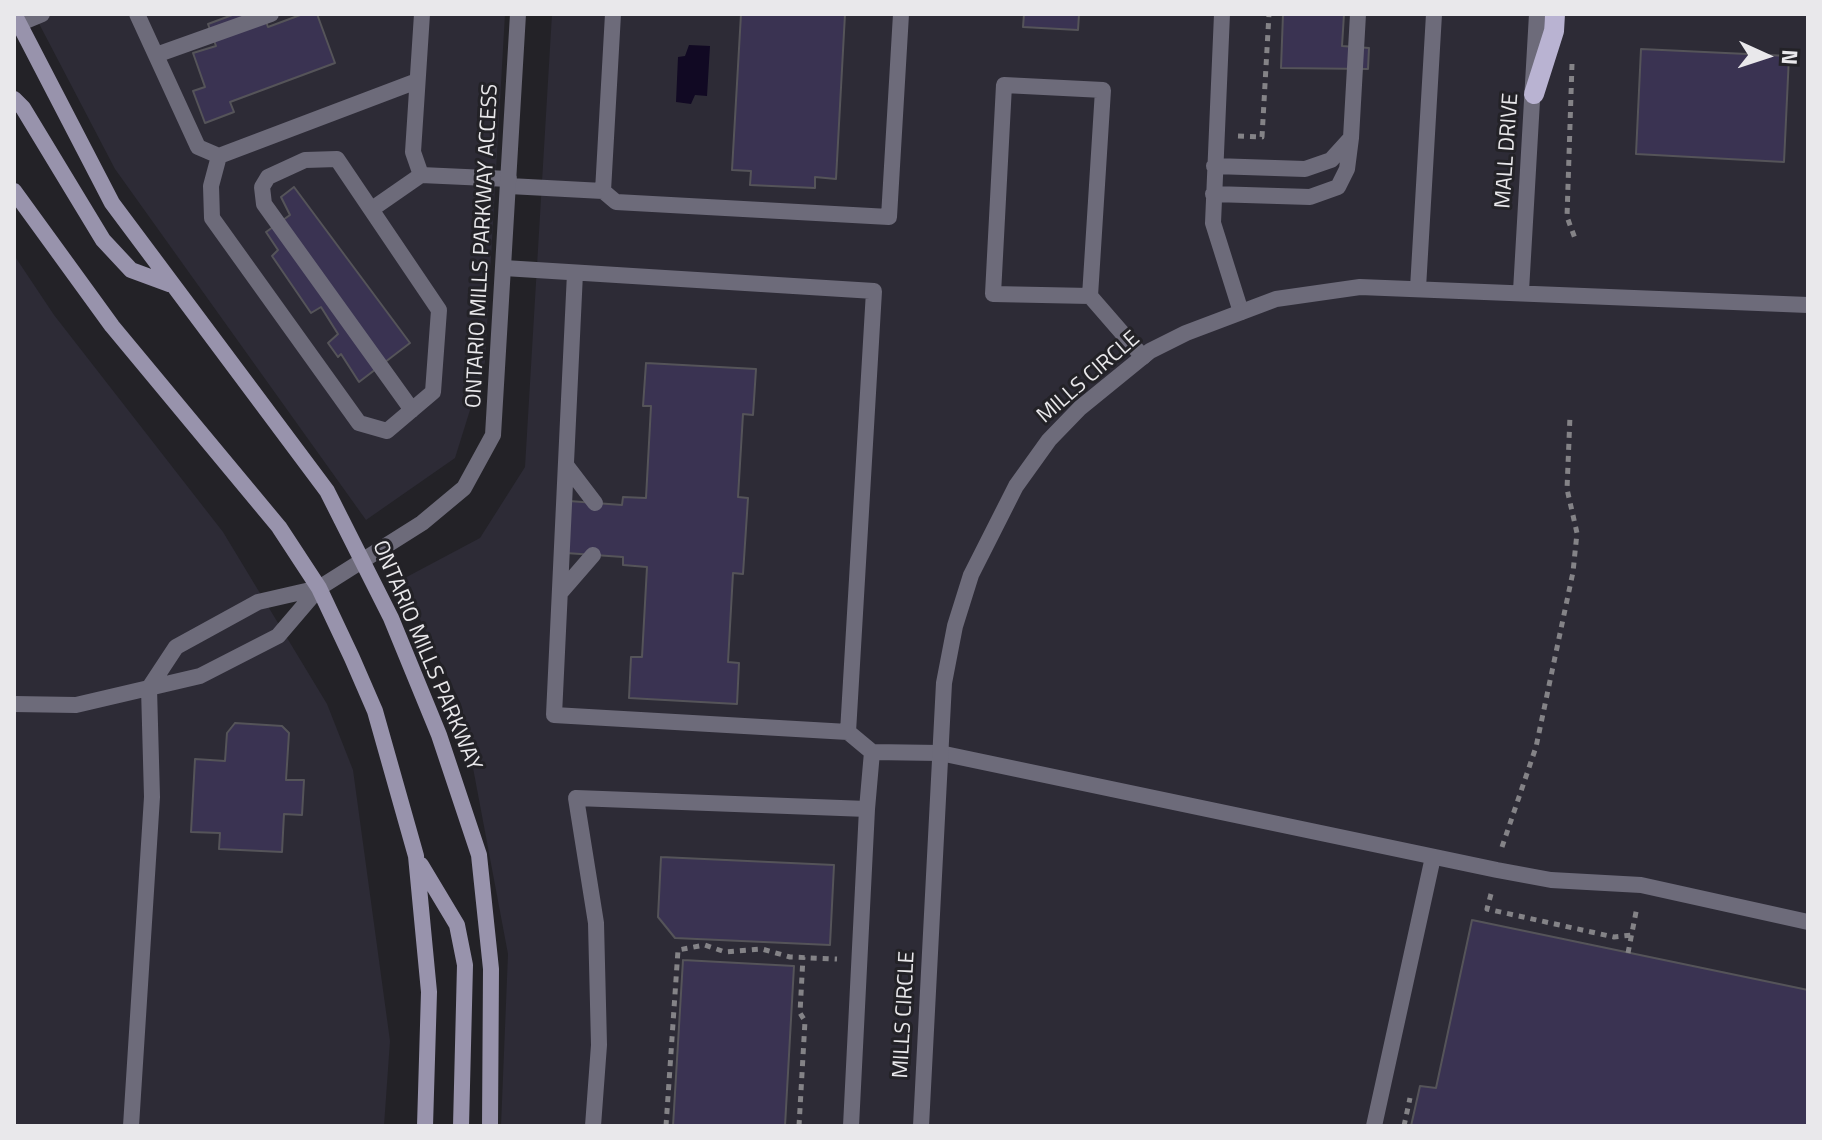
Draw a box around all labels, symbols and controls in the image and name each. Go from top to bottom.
north arrow [1726,16,1806,96]
text: N [1773,49,1807,66]
street label: ONTARIO MILLS PARKWAY ACCESS [461,83,505,409]
street label: MALL DRIVE [1491,92,1525,210]
street label: MILLS CIRCLE [1032,326,1146,430]
street label: ONTARIO MILLS PARKWAY [365,537,487,775]
street label: MILLS CIRCLE [888,951,922,1079]

